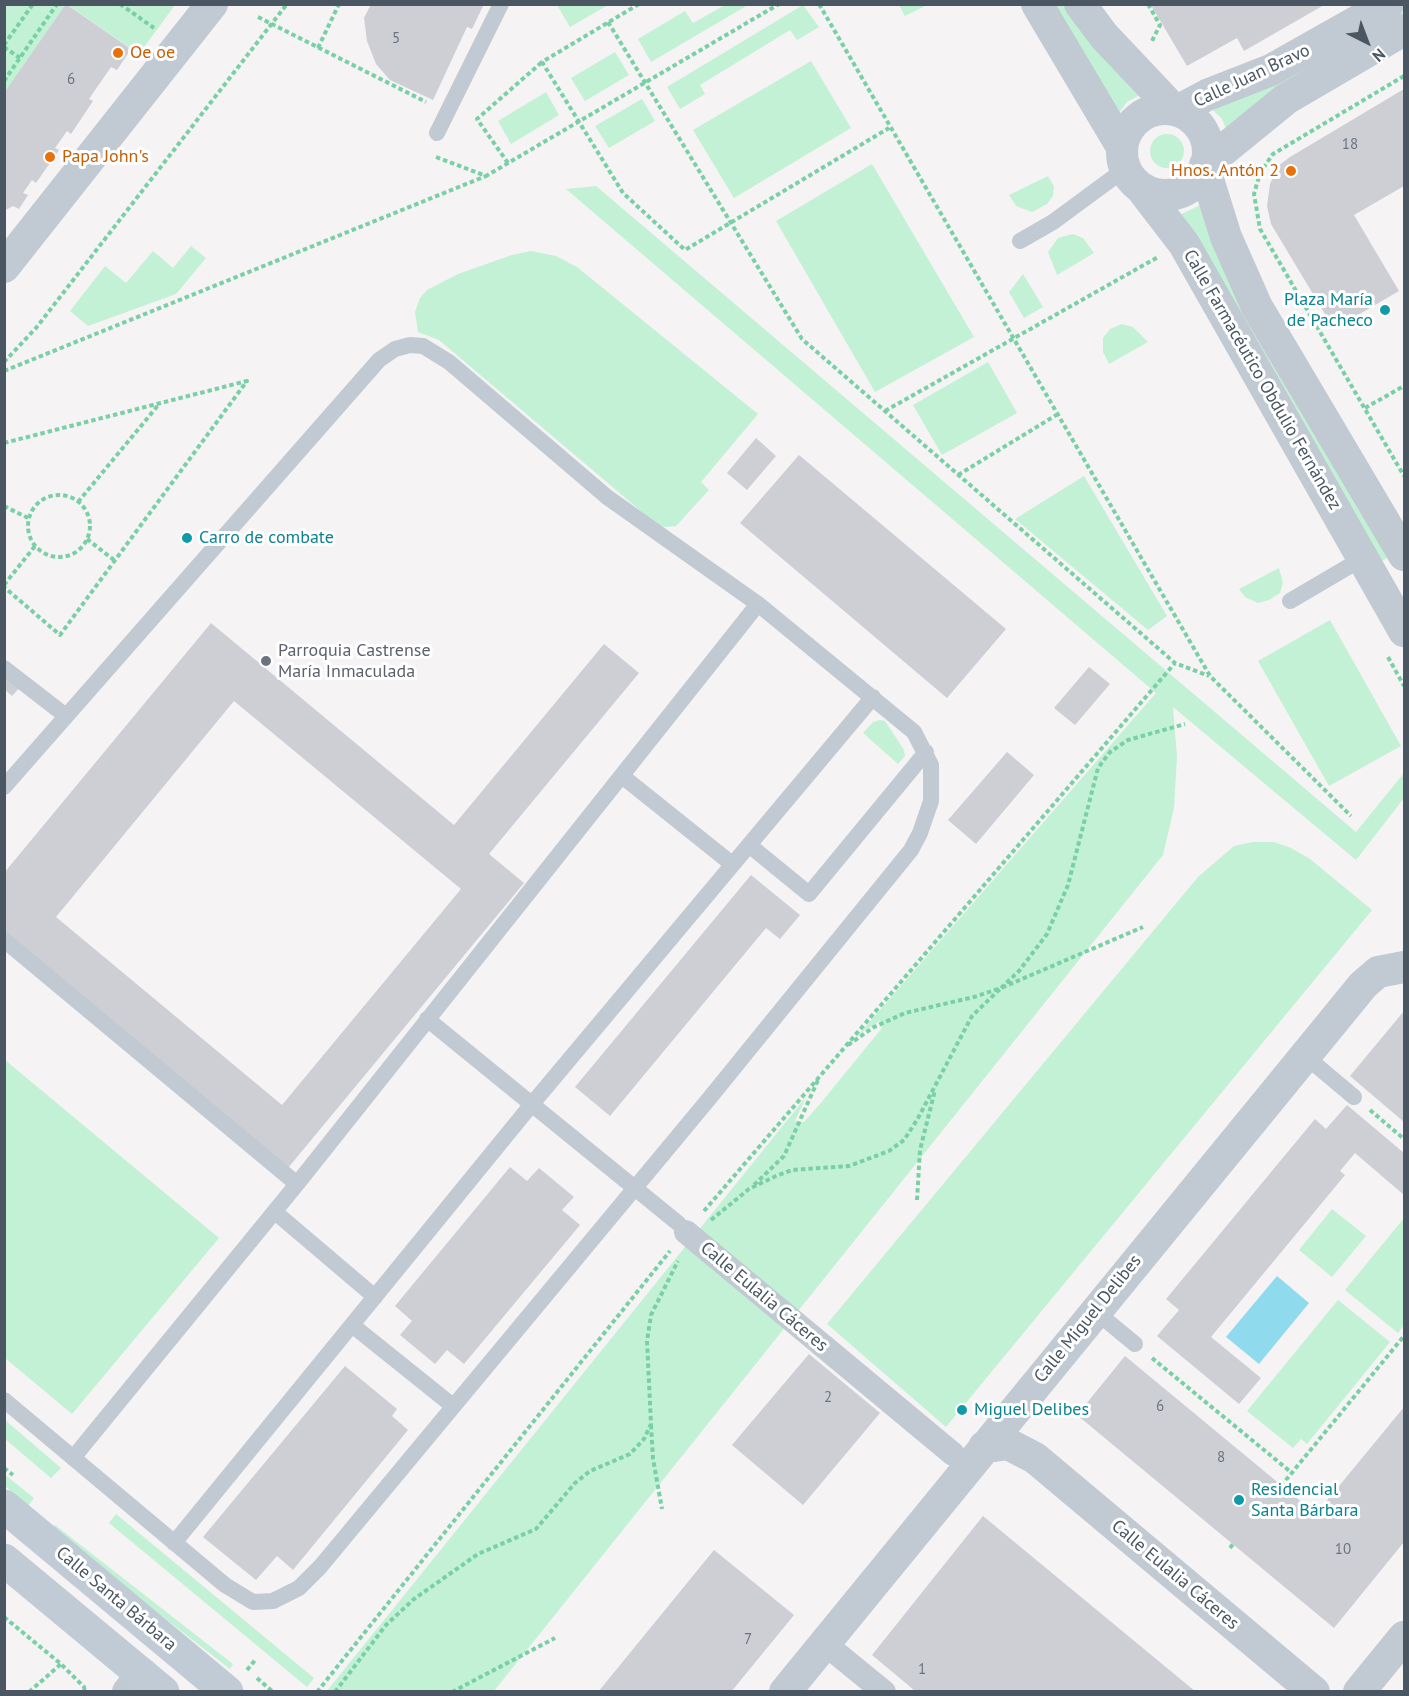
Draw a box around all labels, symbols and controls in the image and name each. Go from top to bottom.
north arrow [1337,12,1397,72]
house number: 5 [392,30,400,48]
street label: Calle Juan Bravo [1191,40,1313,112]
place label: Oe oe [130,42,175,64]
text: N [1368,44,1390,66]
marker: Oe oe [111,46,125,60]
house number: 6 [67,71,75,89]
house number: 18 [1342,136,1358,154]
place label: Papa John's [62,146,149,168]
marker: Papa John's [43,150,57,164]
place label: Hnos. Antón 2 [1171,160,1279,182]
marker: Hnos. Antón 2 [1284,164,1298,178]
street label: Calle Farmacéutico Obdulio Fernández [1178,246,1346,514]
place label: Plaza María de Pacheco [1284,289,1373,332]
marker: Plaza María de Pacheco [1378,303,1392,317]
place label: Carro de combate [199,527,334,549]
marker: Carro de combate [180,531,194,545]
place label: Parroquia Castrense María Inmaculada [278,640,431,682]
marker: Parroquia Castrense María Inmaculada [259,654,273,668]
street label: Calle Eulalia Cáceres [696,1237,832,1357]
street label: Calle Miguel Delibes [1030,1251,1146,1387]
house number: 2 [824,1389,832,1407]
house number: 6 [1156,1398,1164,1416]
place label: Miguel Delibes [974,1399,1089,1421]
marker: Miguel Delibes [955,1403,969,1417]
house number: 8 [1217,1449,1225,1467]
place label: Residencial Santa Bárbara [1251,1479,1358,1522]
marker: Residencial Santa Bárbara [1232,1493,1246,1507]
street label: Calle Eulalia Cáceres [1107,1515,1243,1635]
house number: 10 [1335,1541,1351,1559]
street label: Calle Santa Bárbara [51,1542,181,1656]
house number: 7 [744,1631,752,1649]
house number: 1 [918,1661,926,1679]

